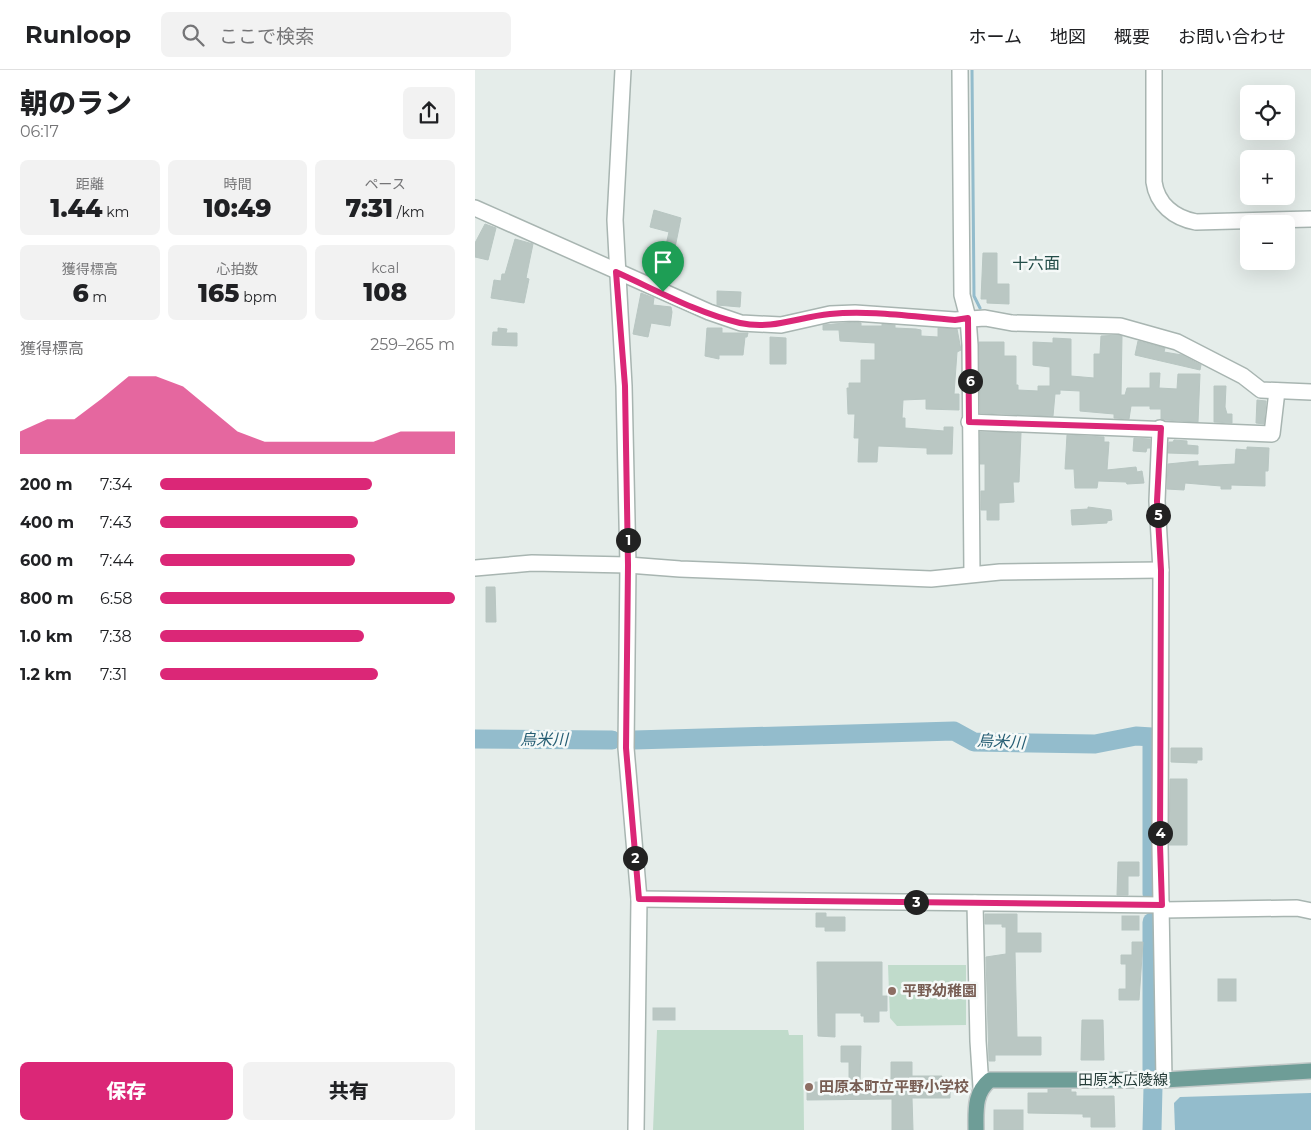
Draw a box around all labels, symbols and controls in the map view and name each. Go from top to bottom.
search box [161,12,511,57]
text: Runloop [25,20,131,49]
icon: search [179,21,207,49]
text: ここで検索 [219,25,314,48]
text: ホーム [969,26,1022,48]
text: 地図 [1050,26,1086,48]
text: 概要 [1114,26,1150,48]
text: お問い合わせ [1178,26,1286,48]
map controls [1240,85,1295,270]
button: locate [1240,85,1295,140]
text: 朝のラン [20,86,132,120]
button: share [403,87,455,139]
text: 06:17 [20,122,59,141]
button: + [1240,150,1295,205]
text: 距離 [76,175,104,193]
text: 時間 [223,175,251,193]
text: ペース [365,175,406,193]
text: 1.44 [50,193,103,223]
text: 10:49 [203,193,272,223]
text: 7:31 [346,193,393,223]
text: km [103,203,129,221]
text: /km [393,203,425,221]
button: − [1240,215,1295,270]
pin [642,241,684,292]
icon: arrive [649,248,677,276]
district label: 十六面 [1012,254,1060,273]
text: kcal [371,259,399,277]
text: 獲得標高 [62,260,118,278]
text: 心拍数 [216,260,258,278]
text: 108 [363,277,407,307]
text: 6 [72,278,89,308]
text: 165 [198,278,240,308]
text: m [89,288,107,306]
text: bpm [240,288,277,306]
text: 259–265 m [370,335,455,354]
text: 獲得標高 [20,339,84,358]
pin: 6 [957,368,983,394]
text: 6 [966,372,975,390]
text: 200 m [20,475,72,494]
text: 7:34 [100,475,132,494]
pin: 5 [1145,502,1171,528]
text: 5 [1154,506,1163,524]
text: 400 m [20,513,74,532]
text: 7:43 [100,513,132,532]
pin: 1 [615,528,641,552]
text: 1 [626,531,631,549]
text: 600 m [20,551,73,570]
text: 7:44 [100,551,134,570]
text: 800 m [20,589,74,608]
text: 6:58 [100,589,132,608]
text: 1.0 km [20,627,73,646]
text: 7:38 [100,627,132,646]
text: 1.2 km [20,665,72,684]
text: 7:31 [100,665,127,684]
water label: 烏米川 [520,730,570,749]
water label: 烏米川 [977,731,1027,752]
pin: 4 [1147,820,1173,846]
text: 4 [1156,824,1165,842]
pin: 2 [623,846,647,870]
text: 2 [631,849,640,867]
pin: 3 [903,890,929,914]
text: 3 [912,893,921,911]
place label: 平野幼稚園 [902,981,977,1000]
marker: 平野幼稚園 [886,985,898,997]
button: 保存 [20,1062,233,1120]
button: 共有 [243,1062,455,1120]
street label: 田原本広陵線 [1078,1070,1168,1089]
place label: 田原本町立平野小学校 [819,1077,969,1096]
marker: 田原本町立平野小学校 [803,1081,815,1093]

